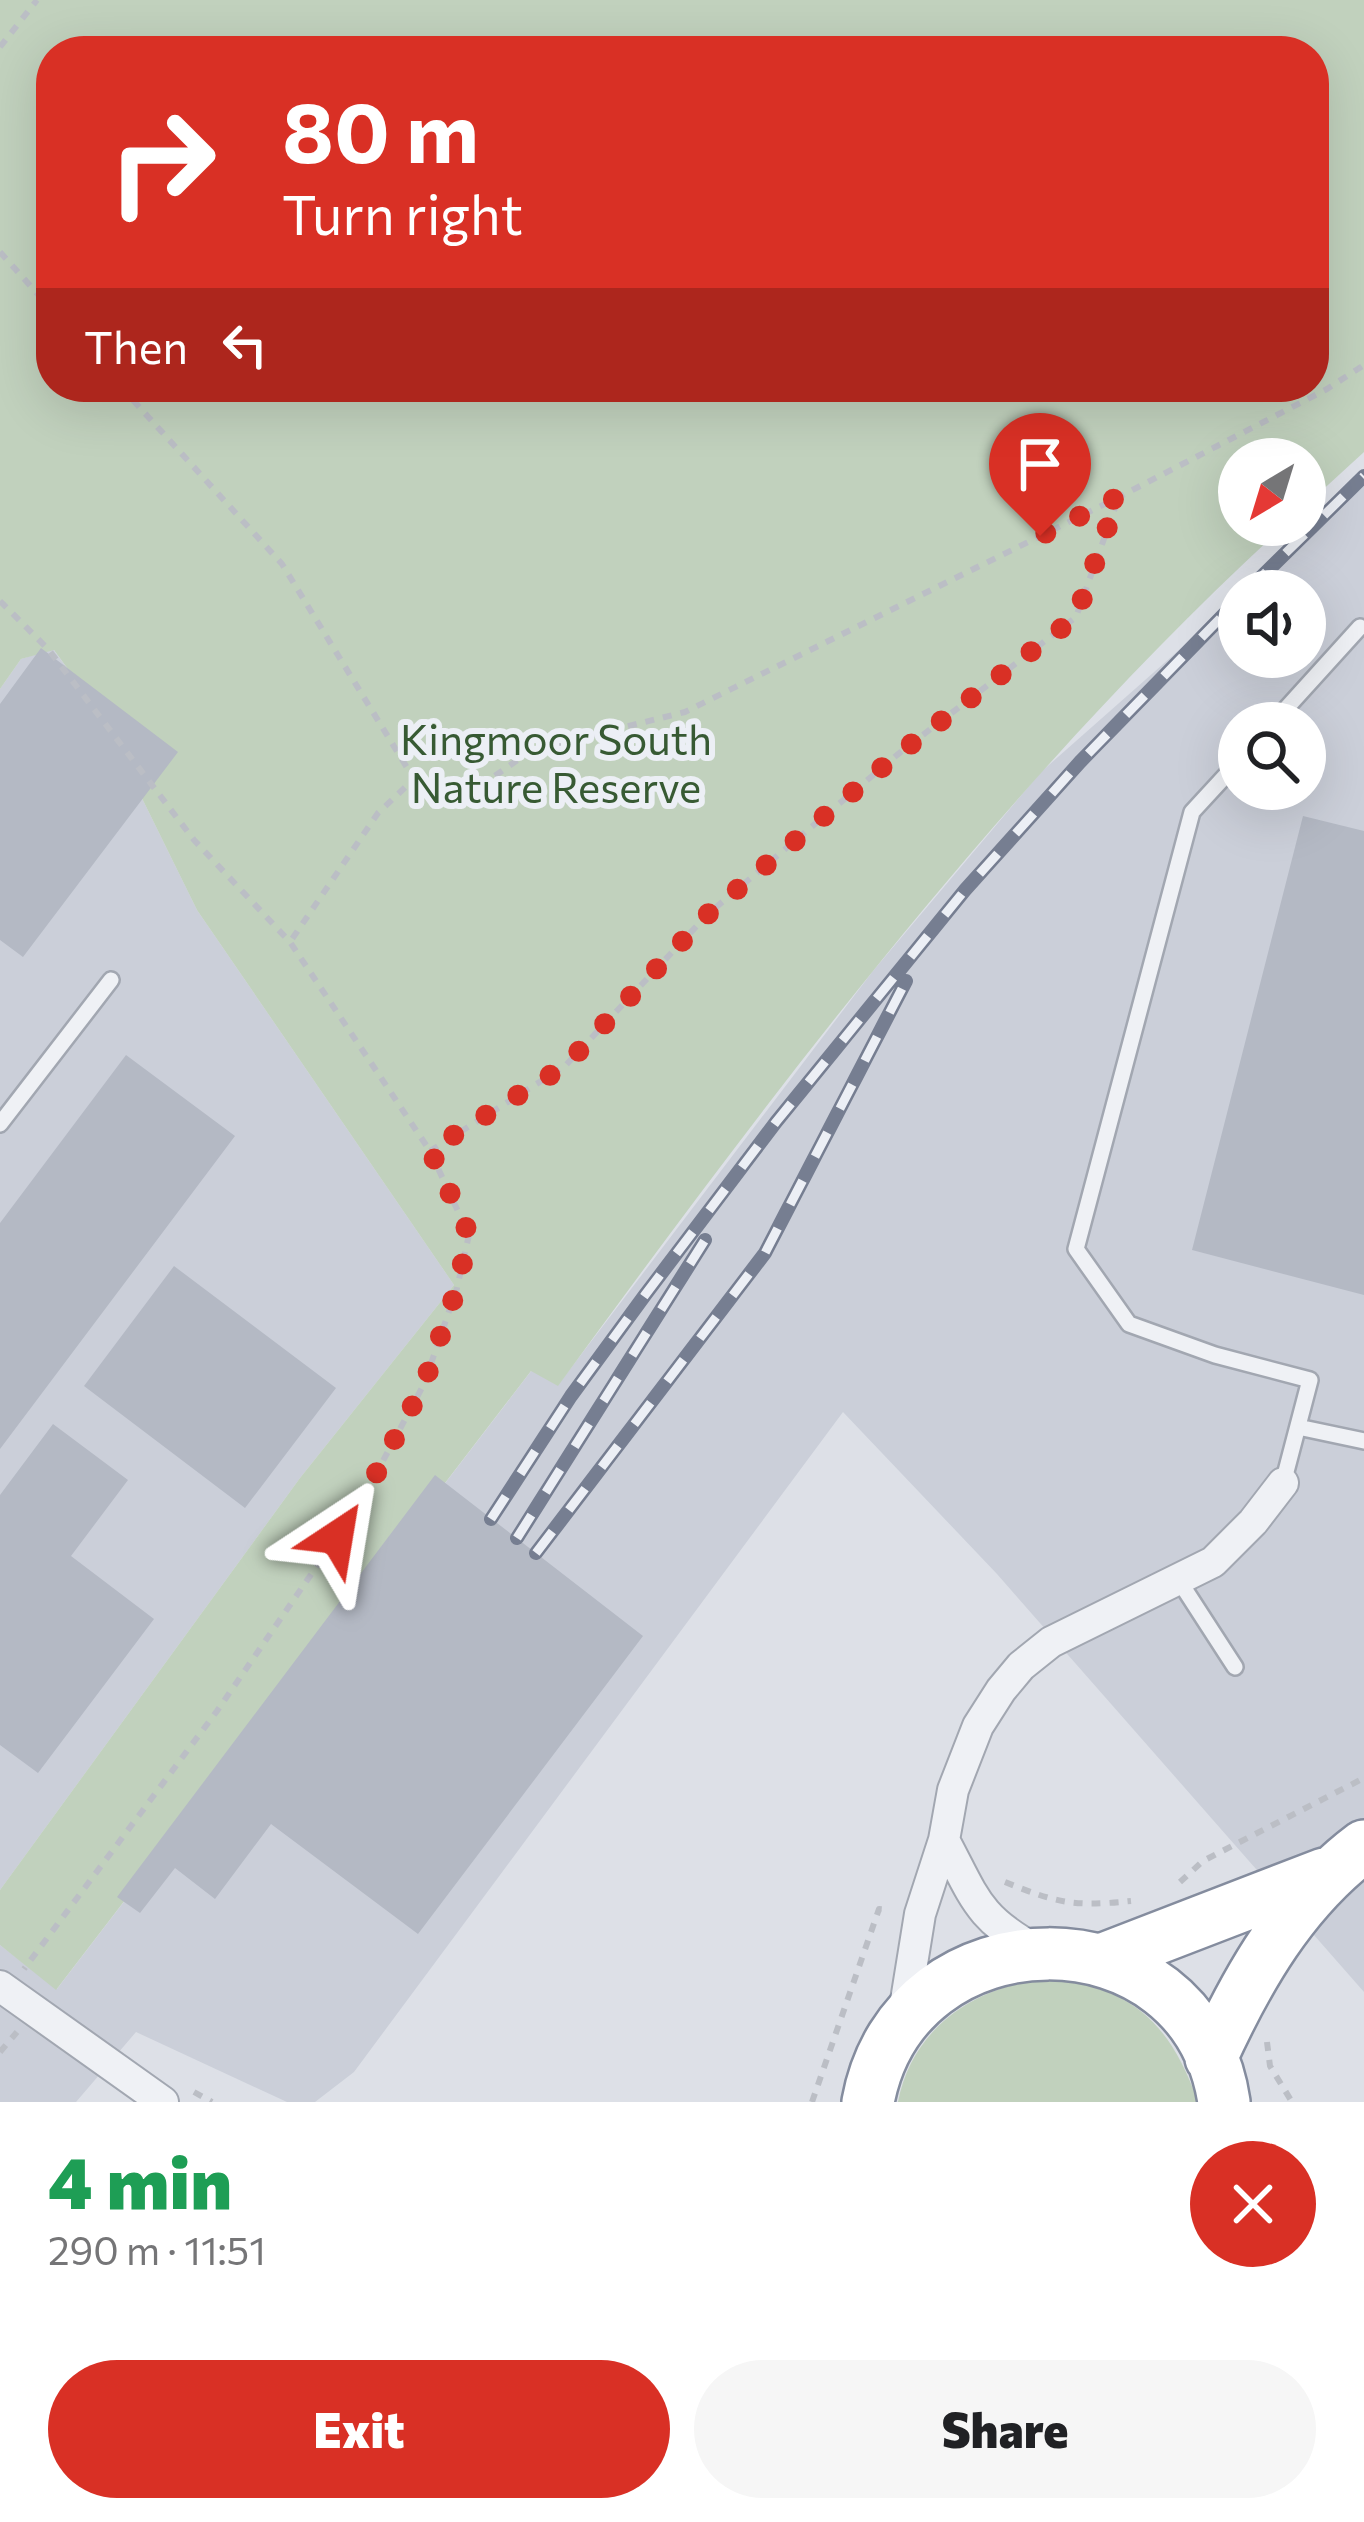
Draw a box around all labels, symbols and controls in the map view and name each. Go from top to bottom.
text: 80 m [282,78,479,180]
icon: right [84,84,240,240]
text: Turn right [282,180,523,246]
icon: left [212,312,278,378]
text: Then [84,318,188,373]
pin [989,413,1091,536]
icon: arrive [1007,431,1073,497]
north arrow [1218,438,1326,546]
map controls [1218,438,1326,810]
button: sound [1218,570,1326,678]
button: search [1218,702,1326,810]
park label: Kingmoor South Nature Reserve [400,712,712,812]
position arrow [274,1474,400,1600]
text: 4 min [48,2136,232,2224]
button: close [1190,2141,1316,2267]
text: 290 m · 11:51 [48,2225,266,2273]
button: Exit [48,2360,670,2498]
button: Share [694,2360,1316,2498]

